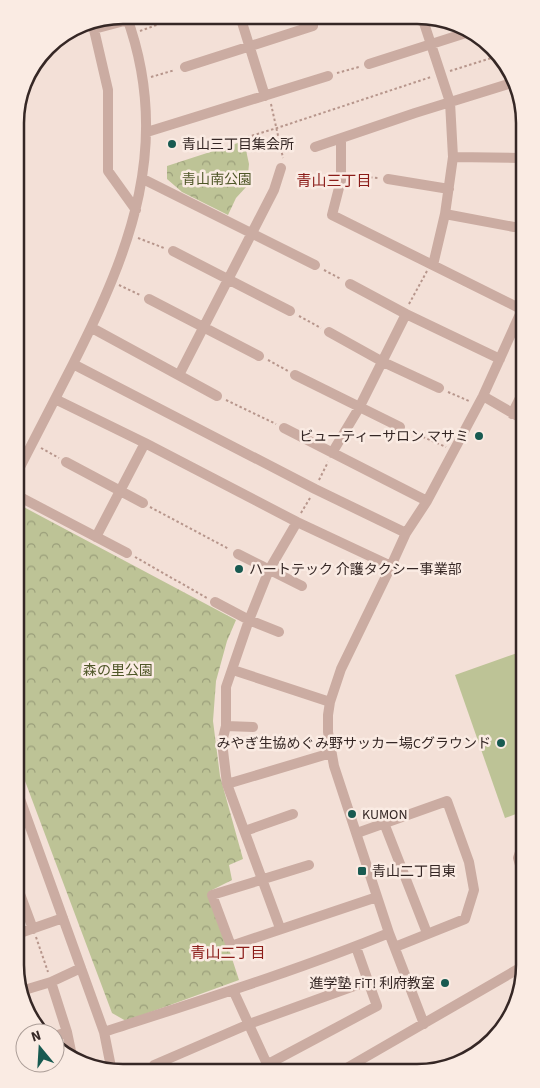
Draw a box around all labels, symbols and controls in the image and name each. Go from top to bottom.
place label: 青山三丁目集会所 [182,135,294,155]
marker: 青山三丁目集会所 [166,138,178,150]
park label: 青山南公園 [182,170,252,190]
district label: 青山三丁目 [296,171,372,192]
place label: ビューティーサロン マサミ [299,427,469,447]
marker: ビューティーサロン マサミ [473,430,485,442]
place label: ハートテック 介護タクシー事業部 [249,560,462,580]
marker: ハートテック 介護タクシー事業部 [233,563,245,575]
park label: 森の里公園 [83,661,153,681]
place label: みやぎ生協めぐみ野サッカー場Cグラウンド [217,734,491,754]
marker: みやぎ生協めぐみ野サッカー場Cグラウンド [495,737,507,749]
place label: KUMON [362,805,407,825]
marker: KUMON [346,808,358,820]
place label: 青山二丁目東 [372,862,456,882]
marker: 青山二丁目東 [356,865,368,877]
district label: 青山二丁目 [190,943,266,964]
place label: 進学塾 FiT! 利府教室 [309,974,435,994]
marker: 進学塾 FiT! 利府教室 [439,977,451,989]
north arrow [15,1023,65,1073]
text: N [29,1026,44,1048]

